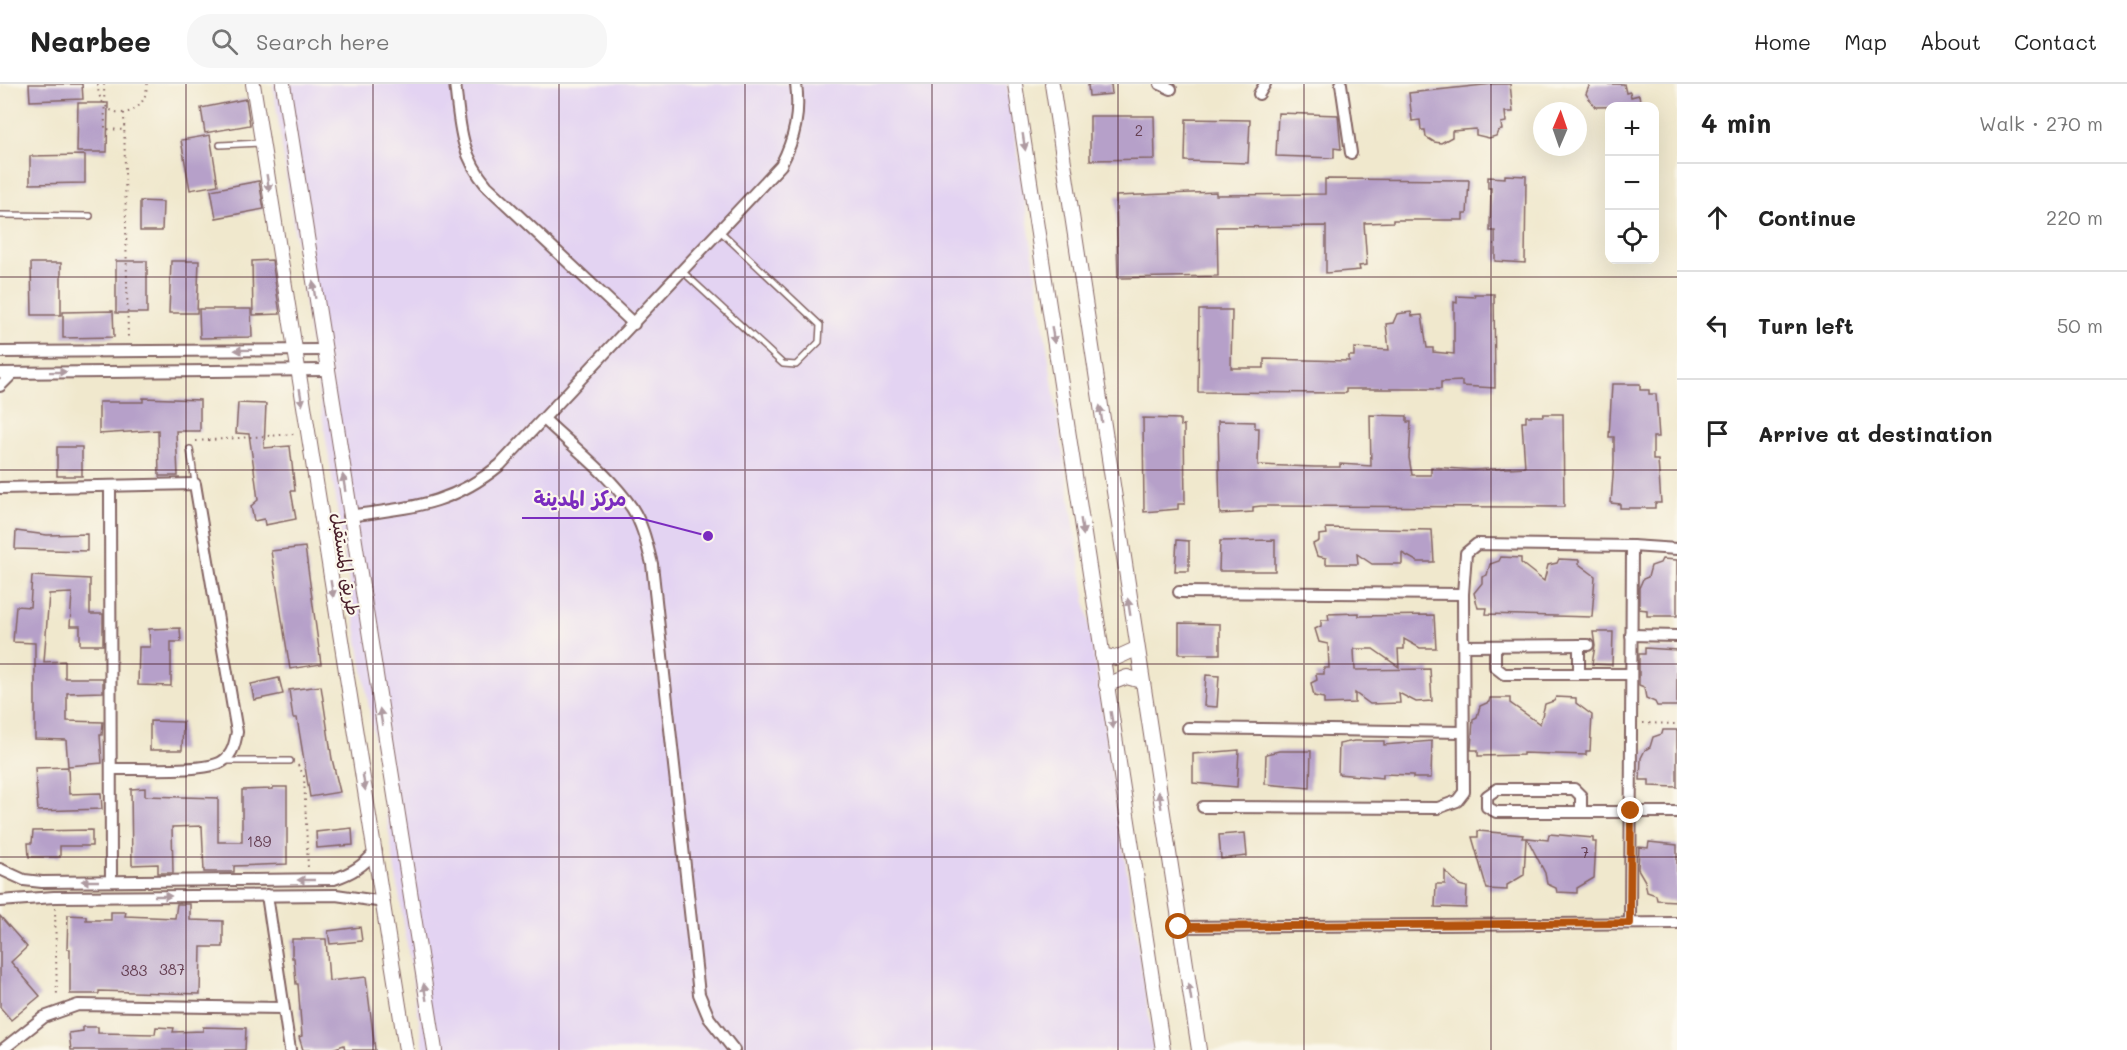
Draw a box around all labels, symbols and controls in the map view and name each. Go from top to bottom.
search box [187,14,607,68]
text: Nearbee [30,23,151,59]
icon: search [208,25,241,58]
text: Search here [256,27,390,56]
text: Home [1754,28,1811,55]
text: Map [1844,28,1887,55]
text: About [1920,28,1981,55]
text: Contact [2014,28,2097,55]
north arrow [1533,102,1587,156]
map controls [1605,102,1659,264]
button: + [1605,102,1659,156]
text: 4 min [1701,106,1771,140]
text: Walk · 270 m [1979,110,2103,136]
house number: 2 [1135,120,1143,140]
one-way arrow [1019,132,1028,151]
button: − [1605,156,1659,210]
one-way arrow [264,174,273,193]
icon: ahead [1701,201,1734,234]
text: Continue [1758,203,1856,232]
text: 220 m [2046,204,2103,230]
button: locate [1605,210,1659,264]
one-way arrow [309,280,318,299]
icon: left [1701,309,1734,342]
text: Turn left [1758,311,1854,340]
text: 50 m [2057,312,2103,338]
one-way arrow [1048,325,1057,344]
one-way arrow [234,345,253,355]
one-way arrow [49,368,68,377]
one-way arrow [296,388,305,407]
one-way arrow [1096,404,1105,423]
icon: arrive [1701,417,1734,450]
text: Arrive at destination [1758,419,1993,448]
one-way arrow [339,473,348,492]
callout: مركز المدينة [522,480,639,518]
text: مركز المدينة [534,485,626,511]
street label: طريق المستقبل [326,511,366,617]
one-way arrow [1078,518,1087,537]
one-way arrow [328,580,337,599]
one-way arrow [1125,597,1134,616]
one-way arrow [377,707,386,726]
one-way arrow [1108,711,1117,730]
one-way arrow [360,772,369,791]
one-way arrow [1155,790,1164,809]
route end [1617,797,1643,823]
house number: 189 [247,831,271,851]
house number: 7 [1581,842,1589,862]
one-way arrow [297,875,316,884]
one-way arrow [81,876,100,886]
one-way arrow [154,891,173,901]
route start [1165,913,1191,939]
house number: 387 [159,959,185,979]
house number: 383 [121,960,148,980]
one-way arrow [421,983,430,1002]
one-way arrow [1185,983,1194,1002]

